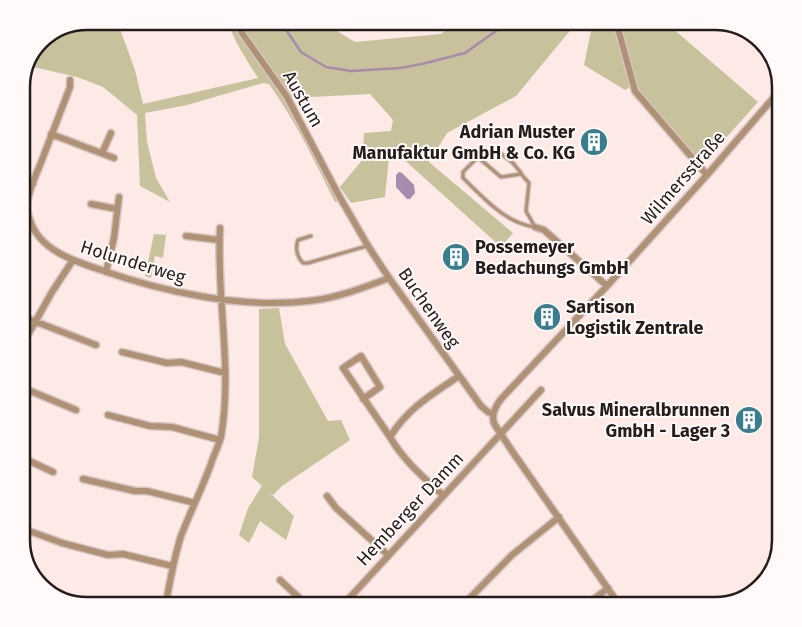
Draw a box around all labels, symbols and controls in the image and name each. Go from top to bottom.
street label: Austum [278,67,328,131]
place label: Adrian Muster Manufaktur GmbH & Co. KG [352,121,576,164]
building icon: Adrian Muster Manufaktur GmbH & Co. KG [579,127,609,157]
street label: Wilmersstraße [636,127,730,229]
street label: Holunderweg [78,236,189,289]
place label: Possemeyer Bedachungs GmbH [475,236,629,279]
building icon: Possemeyer Bedachungs GmbH [441,242,471,272]
street label: Buchenweg [393,264,465,353]
place label: Sartison Logistik Zentrale [566,296,703,339]
building icon: Sartison Logistik Zentrale [532,302,562,332]
place label: Salvus Mineralbrunnen GmbH - Lager 3 [542,399,730,442]
building icon: Salvus Mineralbrunnen GmbH - Lager 3 [734,405,764,435]
street label: Hemberger Damm [352,448,468,570]

